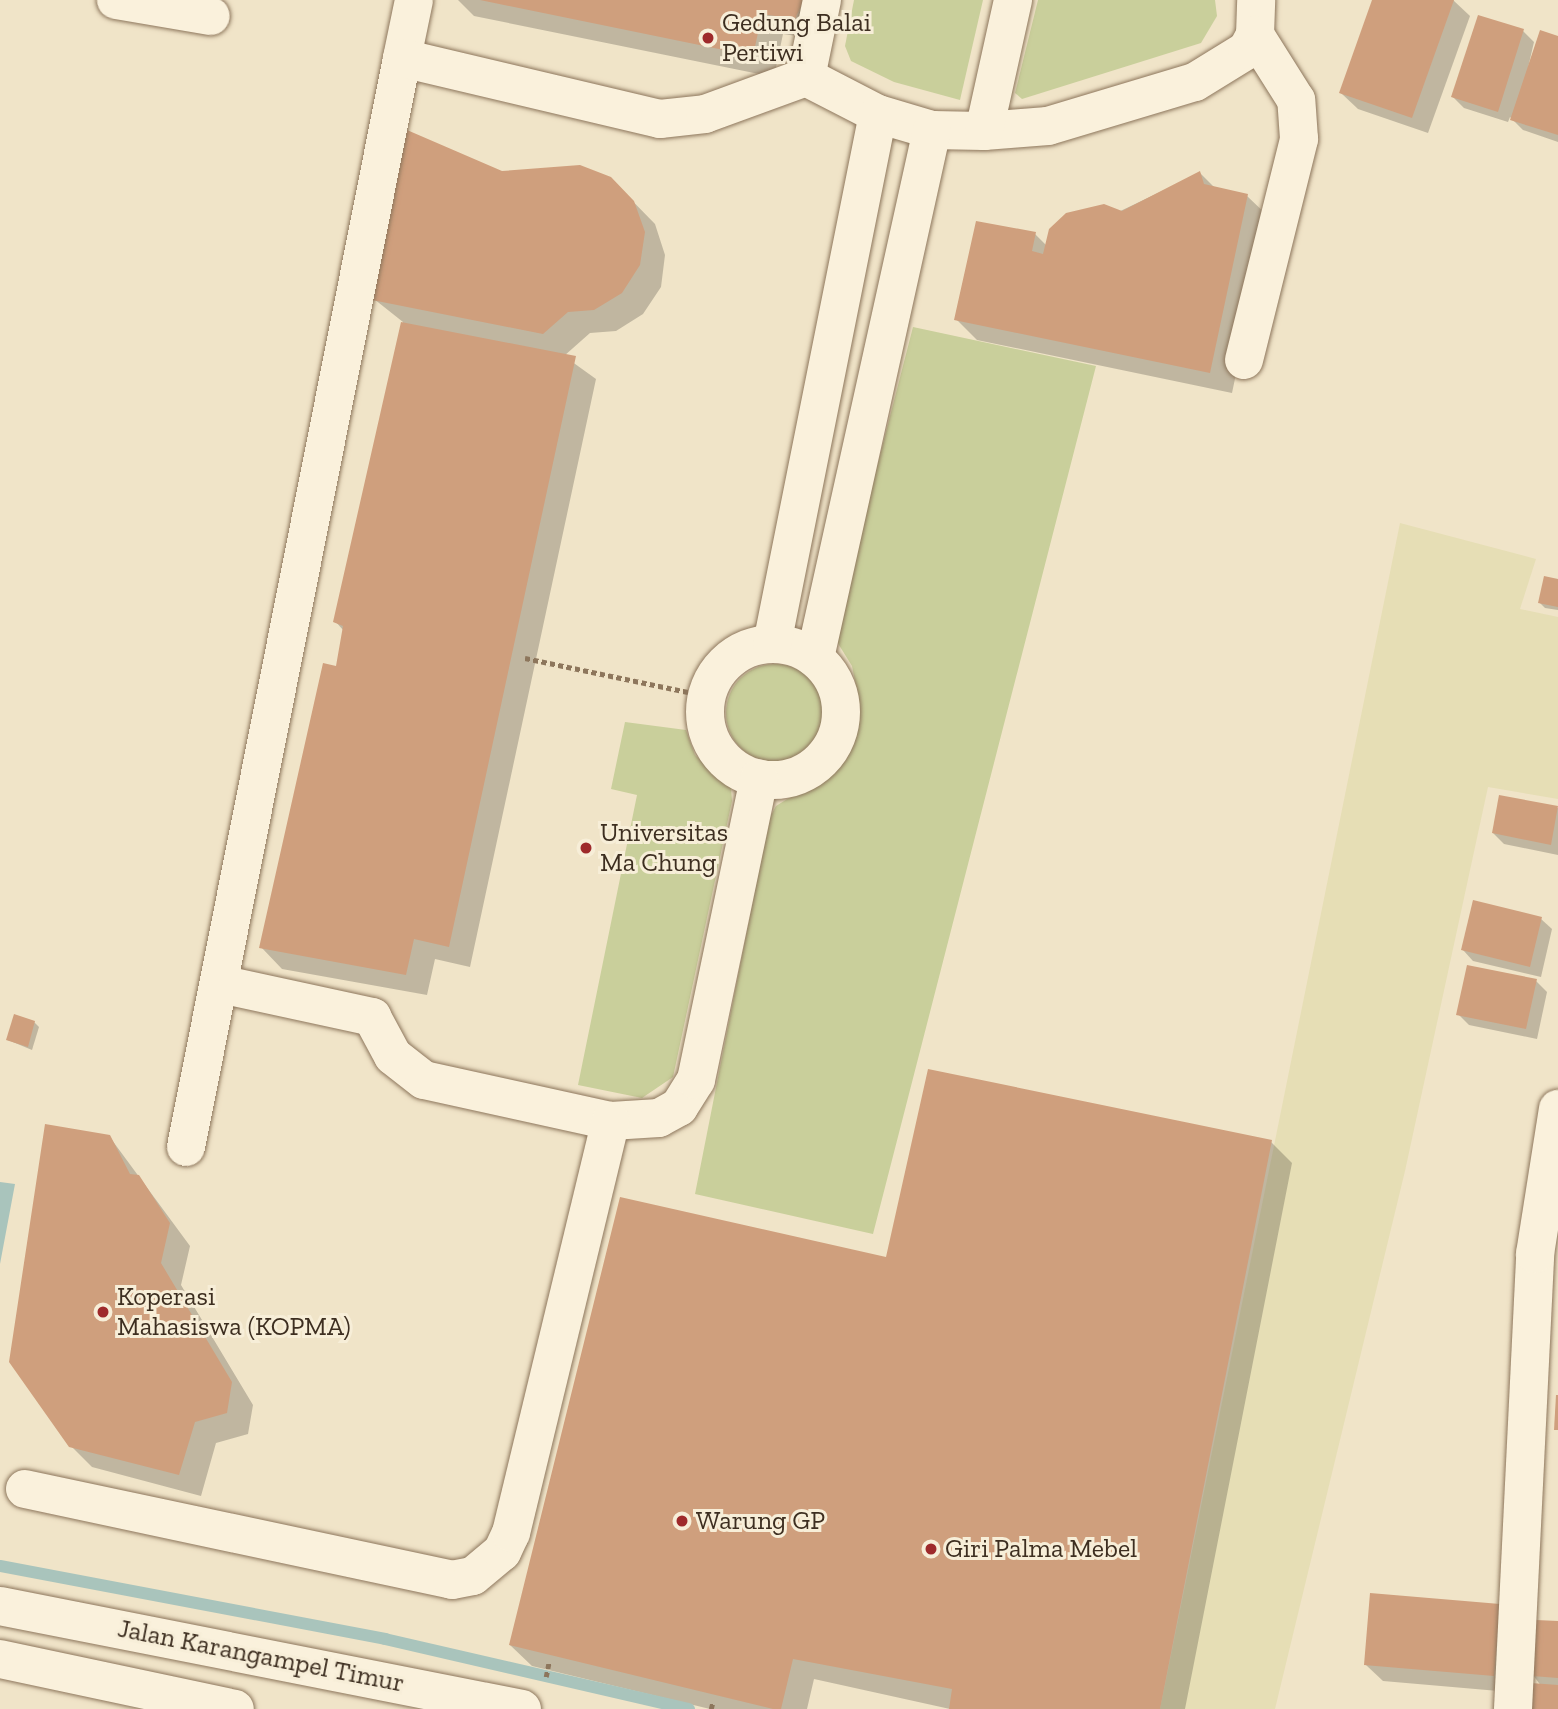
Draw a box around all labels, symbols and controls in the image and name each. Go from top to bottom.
place label: Gedung Balai Pertiwi [722,7,871,68]
marker: Gedung Balai Pertiwi [700,30,716,46]
place label: Universitas Ma Chung [600,817,728,878]
marker: Universitas Ma Chung [578,840,594,856]
place label: Koperasi Mahasiswa (KOPMA) [117,1281,351,1342]
marker: Koperasi Mahasiswa (KOPMA) [95,1304,111,1320]
place label: Warung GP [696,1505,825,1537]
marker: Warung GP [674,1513,690,1529]
place label: Giri Palma Mebel [945,1533,1137,1565]
marker: Giri Palma Mebel [923,1541,939,1557]
street label: Jalan Karangampel Timur [115,1613,407,1699]

